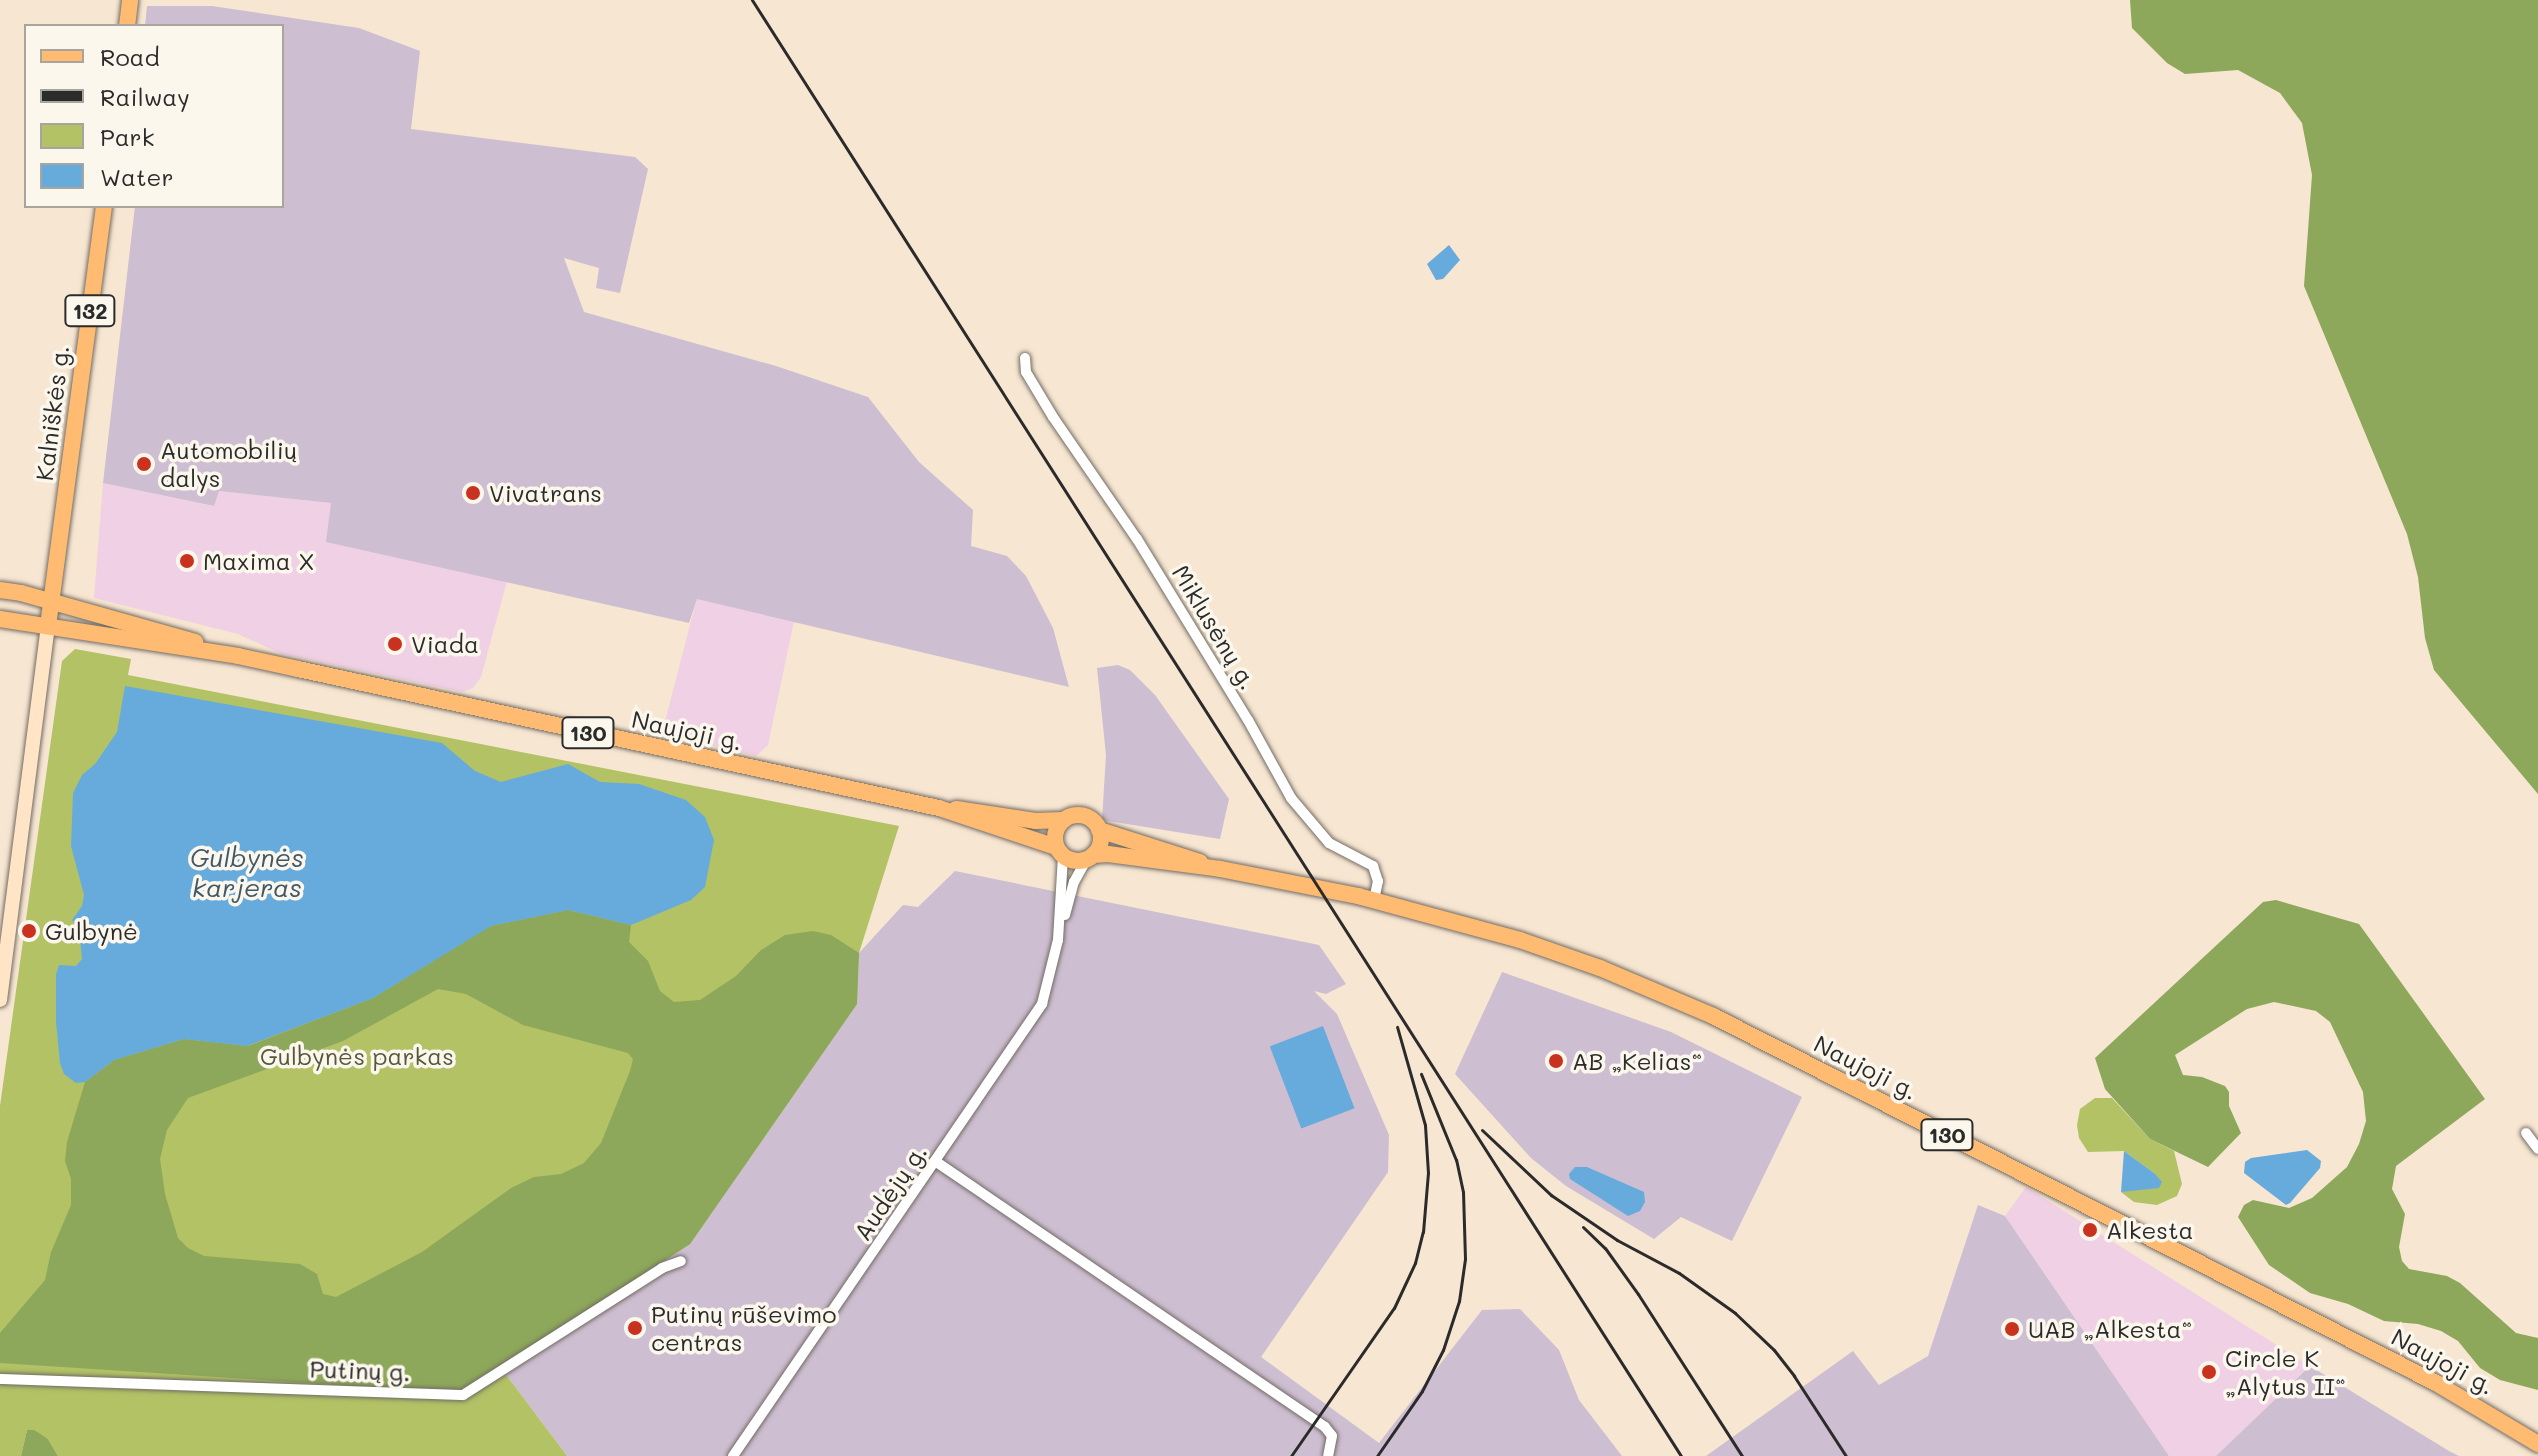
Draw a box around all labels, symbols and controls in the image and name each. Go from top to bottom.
legend [24,24,284,208]
text: Road [100,41,160,72]
text: Railway [100,81,190,112]
text: Park [100,121,154,152]
text: Water [100,161,174,192]
road number: 132 [64,293,116,329]
street label: Kalniškės g. [29,344,75,482]
place label: Automobilių dalys [160,436,297,492]
marker: Automobilių dalys [135,455,153,473]
place label: Vivatrans [489,479,602,507]
marker: Vivatrans [464,484,482,502]
place label: Maxima X [203,547,314,575]
marker: Maxima X [178,552,196,570]
street label: Miklusėnų g. [1167,560,1263,694]
place label: Viada [411,630,479,658]
marker: Viada [386,635,404,653]
street label: Naujoji g. [629,704,745,756]
road number: 130 [560,715,616,751]
water label: Gulbynės karjeras [190,842,304,904]
place label: Gulbynė [45,917,138,945]
marker: Gulbynė [20,922,38,940]
street label: Naujoji g. [1809,1029,1923,1105]
park label: Gulbynės parkas [260,1042,454,1070]
place label: AB „Kelias“ [1572,1047,1702,1075]
marker: AB „Kelias“ [1547,1052,1565,1070]
road number: 130 [1919,1117,1975,1153]
street label: Audėjų g. [847,1138,933,1246]
place label: Alkesta [2106,1216,2193,1244]
marker: Alkesta [2081,1221,2099,1239]
place label: Putinų rūševimo centras [651,1300,836,1356]
place label: UAB „Alkesta“ [2028,1315,2192,1343]
marker: Putinų rūševimo centras [626,1319,644,1337]
marker: UAB „Alkesta“ [2003,1320,2021,1338]
street label: Naujoji g. [2387,1322,2499,1400]
place label: Circle K „Alytus II“ [2225,1344,2346,1400]
street label: Putinų g. [309,1354,411,1386]
marker: Circle K „Alytus II“ [2200,1363,2218,1381]

